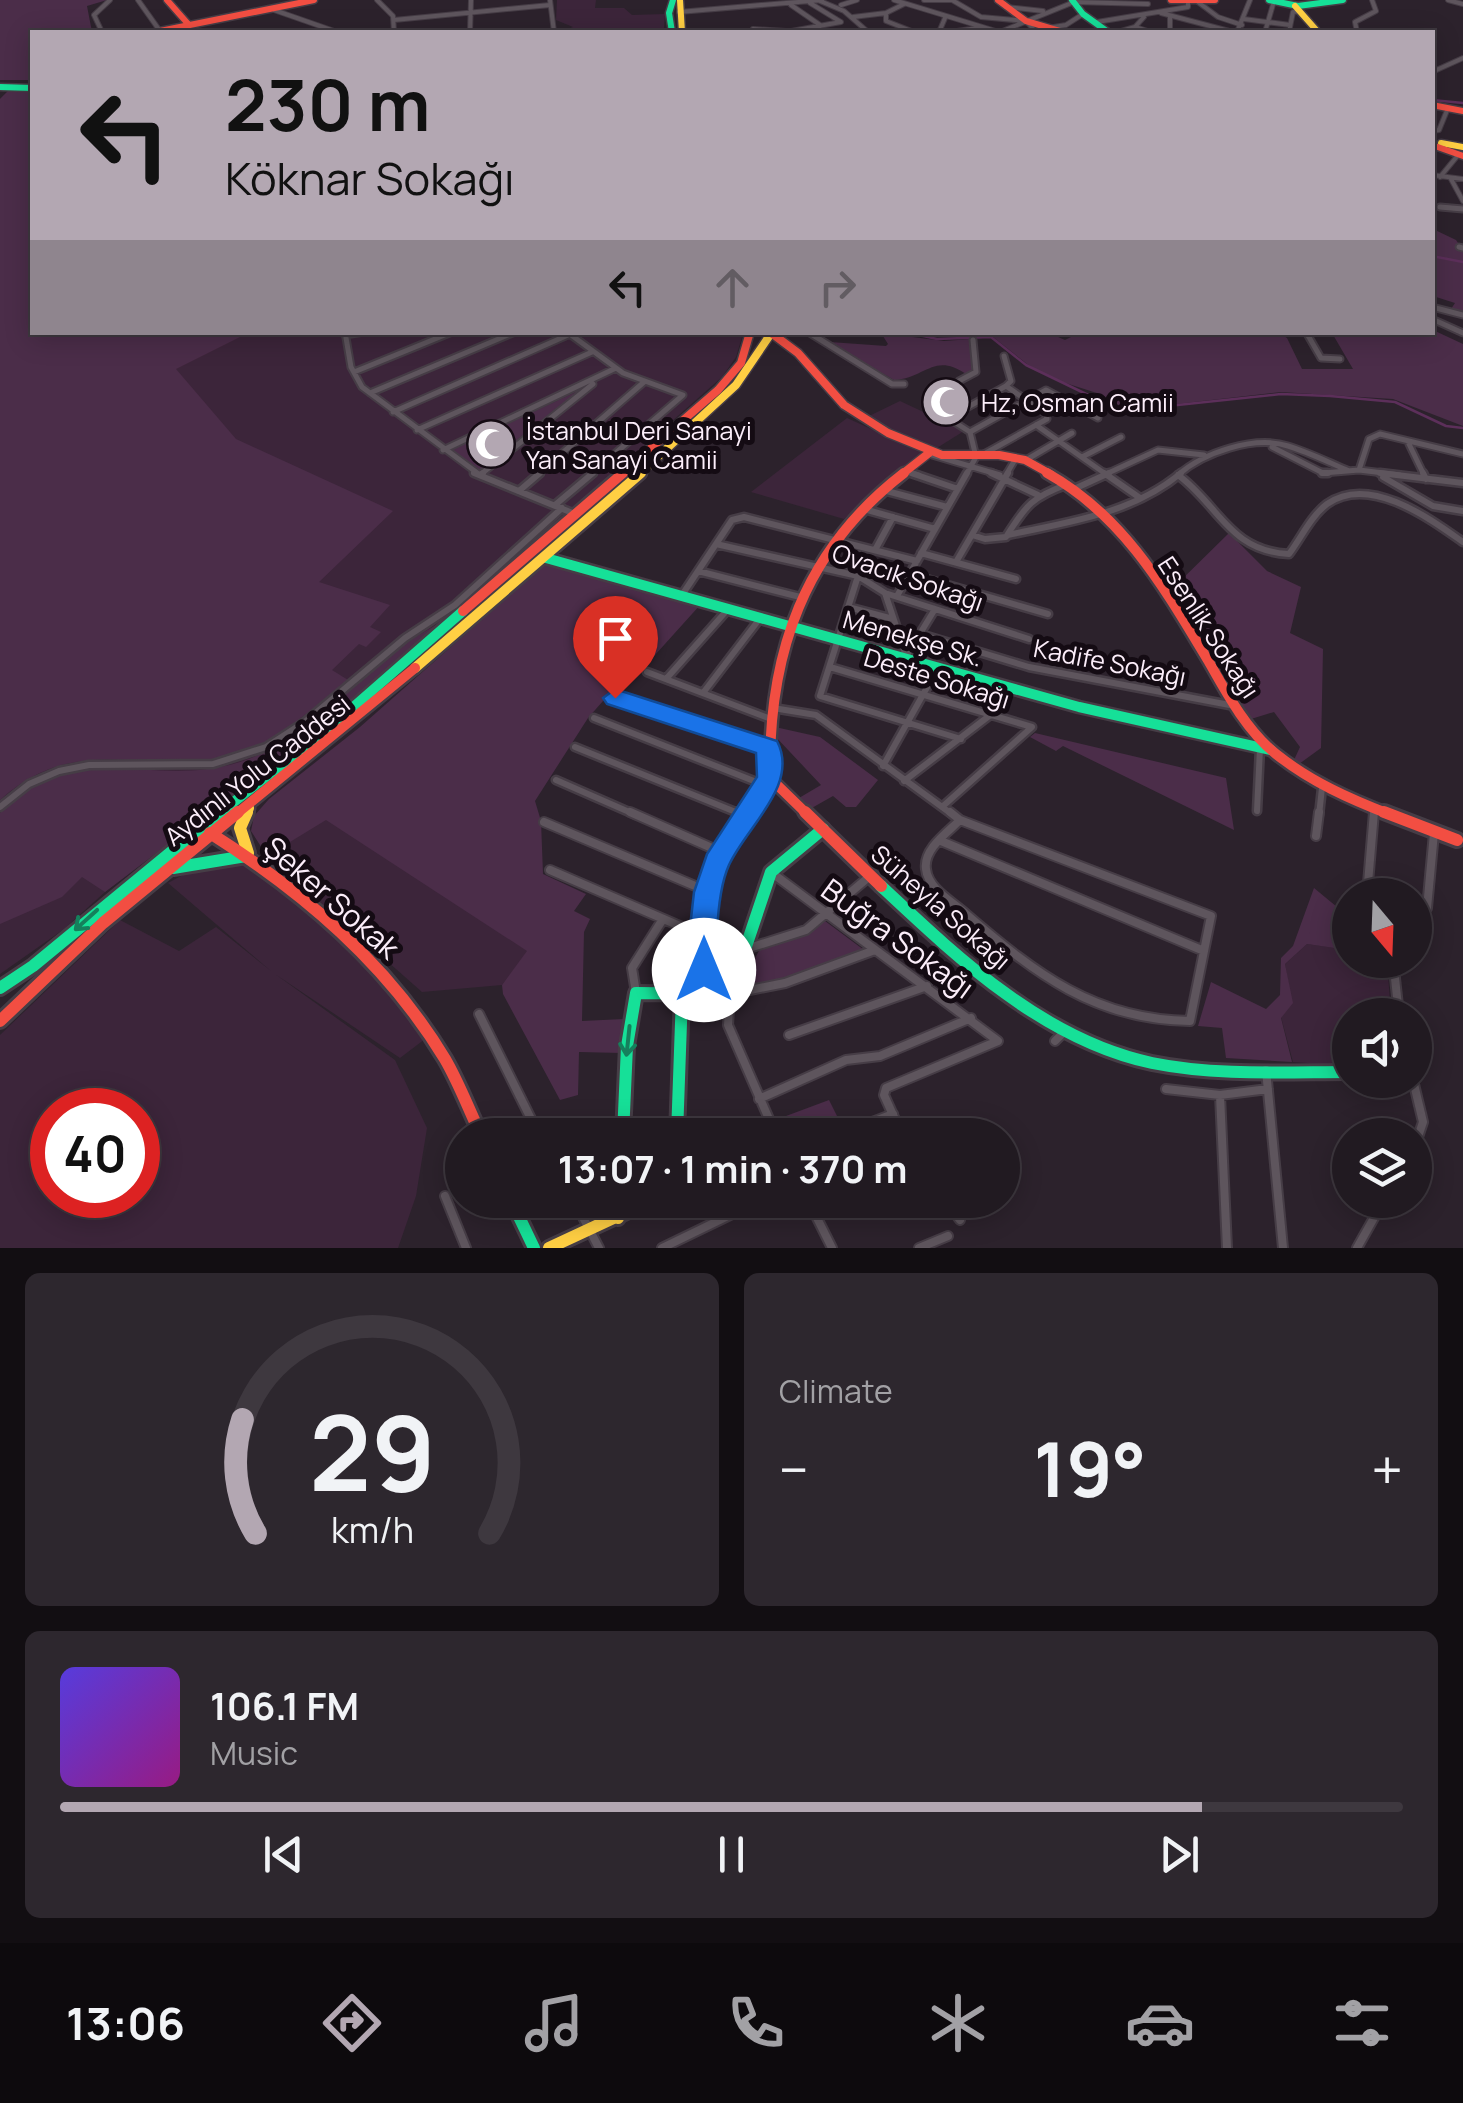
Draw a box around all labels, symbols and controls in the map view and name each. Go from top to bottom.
text: 230 m [225,56,430,152]
icon: left [60,70,190,200]
text: Köknar Sokağı [225,147,515,209]
icon: left [600,260,655,315]
icon: ahead [705,260,760,315]
icon: right [810,260,865,315]
mosque icon: Hz, Osman Camii [920,376,972,428]
place label: Hz, Osman Camii [981,385,1174,420]
place label: İstanbul Deri Sanayi Yan Sanayi Camii [526,413,752,477]
mosque icon: İstanbul Deri Sanayi Yan Sanayi Camii [465,418,517,470]
street label: Ovacık Sokağı [828,535,988,619]
street label: Esenlik Sokağı [1150,549,1268,705]
pin [573,596,658,699]
street label: Menekşe Sk. [839,601,987,675]
icon: arrive [588,611,643,666]
street label: Kadife Sokağı [1031,630,1189,694]
street label: Deste Sokağı [860,639,1014,717]
street label: Aydınlı Yolu Caddesi [157,686,357,854]
street label: Şeker Sokak [255,827,410,968]
street label: Süheyla Sokağı [864,837,1018,977]
street label: Buğra Sokağı [813,869,983,1007]
north arrow [1332,878,1432,978]
map controls [1332,878,1432,1218]
one-way arrow [74,908,99,931]
position arrow [652,918,756,1022]
button: sound [1332,998,1432,1098]
one-way arrow [619,1024,638,1056]
speed limit sign: 40 [30,1088,160,1218]
button: layers [1332,1118,1432,1218]
text: 13:07 · 1 min · 370 m [558,1142,907,1194]
text: Climate [779,1369,893,1413]
text: 29 [309,1380,435,1522]
text: 19° [1033,1417,1147,1520]
text: − [779,1431,809,1507]
text: + [1371,1431,1403,1507]
text: km/h [330,1505,414,1554]
text: 106.1 FM [210,1679,359,1731]
text: Music [210,1731,298,1775]
icon: previous [256,1827,311,1882]
icon: pause [704,1827,759,1882]
icon: next [1152,1827,1207,1882]
icon: directions [317,1988,387,2058]
icon: music [519,1988,589,2058]
icon: phone [721,1988,791,2058]
icon: climate [923,1988,993,2058]
icon: car [1125,1988,1195,2058]
icon: filters [1327,1988,1397,2058]
text: 13:06 [66,1992,185,2054]

